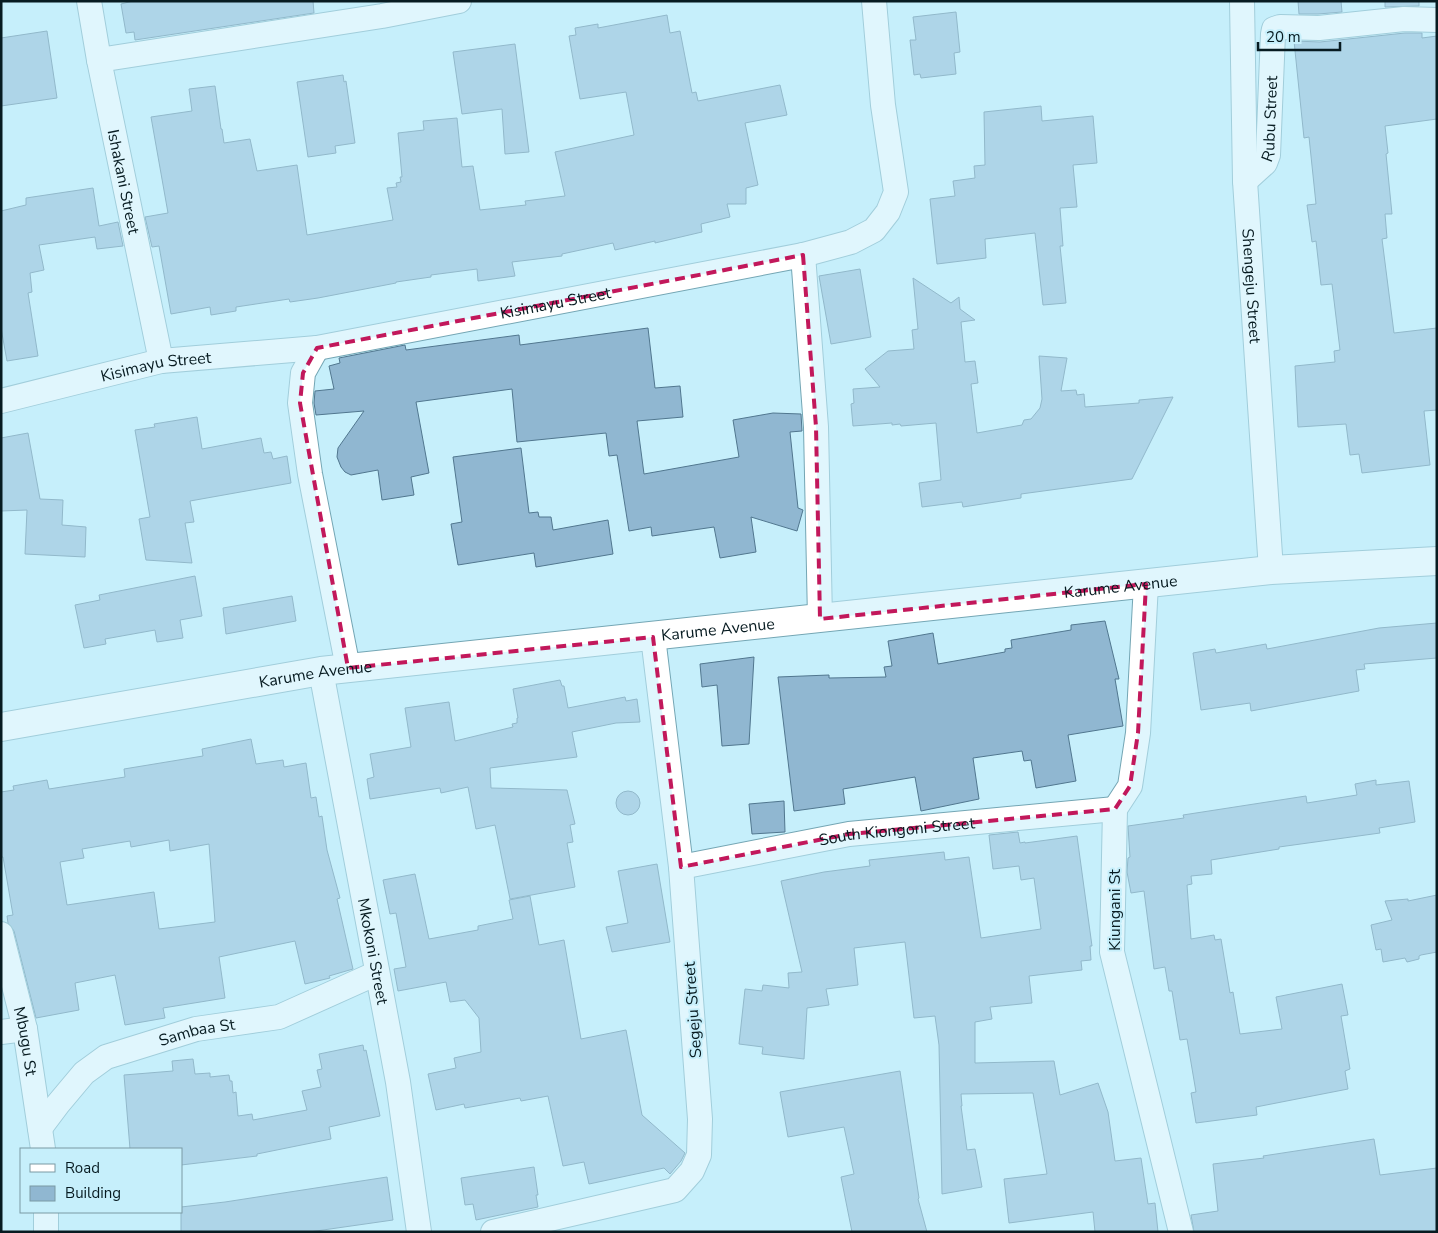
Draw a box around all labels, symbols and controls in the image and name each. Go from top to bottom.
scale bar [1258,20,1340,52]
text: 20 m [1266,27,1301,47]
street label: Rubu Street [1256,75,1283,165]
street label: Ishakani Street [102,127,145,237]
street label: Shengeju Street [1236,228,1266,344]
street label: Kisimayu Street [498,282,613,325]
street label: Kisimayu Street [98,347,212,388]
street label: Karume Avenue [1063,570,1179,604]
street label: Karume Avenue [660,613,776,647]
street label: Karume Avenue [257,656,373,694]
street label: South Kiongoni Street [817,812,976,852]
street label: Kiungani St [1104,869,1126,951]
street label: Mkokoni Street [352,896,393,1007]
street label: Segeju Street [679,961,707,1059]
street label: Mbugu St [8,1004,42,1078]
street label: Sambaa St [156,1013,237,1052]
legend [20,1148,182,1213]
text: Road [65,1158,100,1178]
text: Building [65,1183,121,1203]

